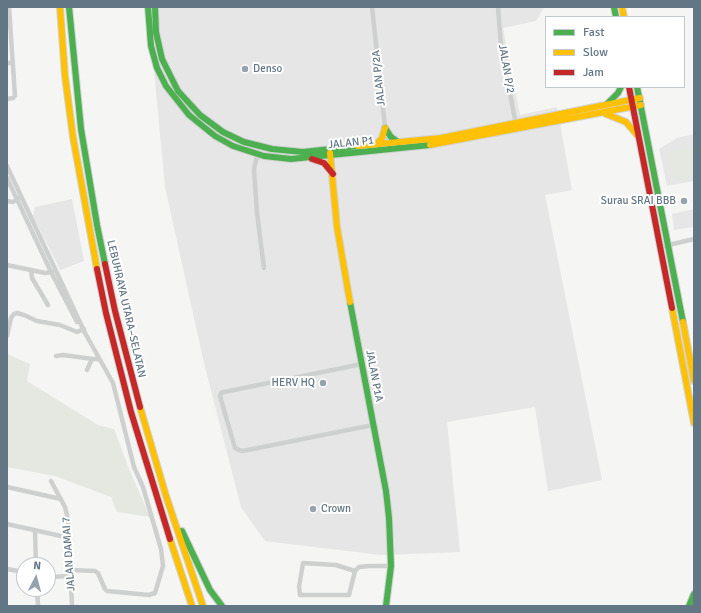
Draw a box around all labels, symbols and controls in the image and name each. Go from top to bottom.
legend [545,16,685,88]
text: Fast [583,25,604,40]
street label: JALAN P/2 [495,43,517,95]
text: Slow [583,45,608,60]
street label: JALAN P/2A [369,49,389,107]
place label: Denso [253,62,282,76]
marker: Denso [240,64,250,74]
text: Jam [583,65,604,80]
street label: JALAN P1 [327,134,375,152]
place label: Surau SRAI BBB [601,194,676,208]
marker: Surau SRAI BBB [679,196,689,206]
street label: LEBUHRAYA UTARA–SELATAN [104,239,148,379]
street label: JALAN P1A [363,349,385,403]
place label: HERV HQ [272,376,315,390]
marker: HERV HQ [318,378,328,388]
place label: Crown [321,502,351,516]
marker: Crown [308,504,318,514]
street label: JALAN DAMAI 7 [60,516,78,592]
north arrow [16,557,56,597]
text: N [33,559,42,572]

